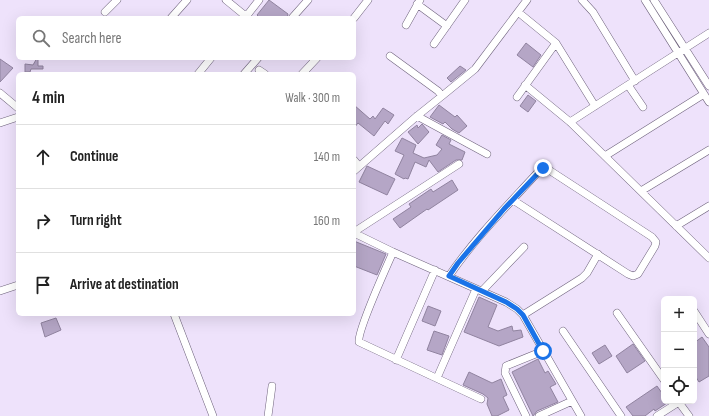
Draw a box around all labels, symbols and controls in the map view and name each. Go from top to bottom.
search box [16,16,356,60]
icon: search [30,27,52,49]
text: Search here [62,29,122,48]
text: 4 min [32,88,65,108]
text: Walk · 300 m [285,90,340,106]
icon: ahead [32,146,54,168]
text: Continue [70,147,119,166]
text: 140 m [314,149,340,165]
route end [534,159,552,177]
icon: right [32,210,54,232]
text: Turn right [70,211,122,230]
text: 160 m [314,213,340,229]
icon: arrive [32,274,54,296]
text: Arrive at destination [70,275,179,294]
map controls [661,296,697,404]
button: + [661,296,697,332]
button: − [661,332,697,368]
route start [534,342,552,360]
button: locate [661,368,697,404]

